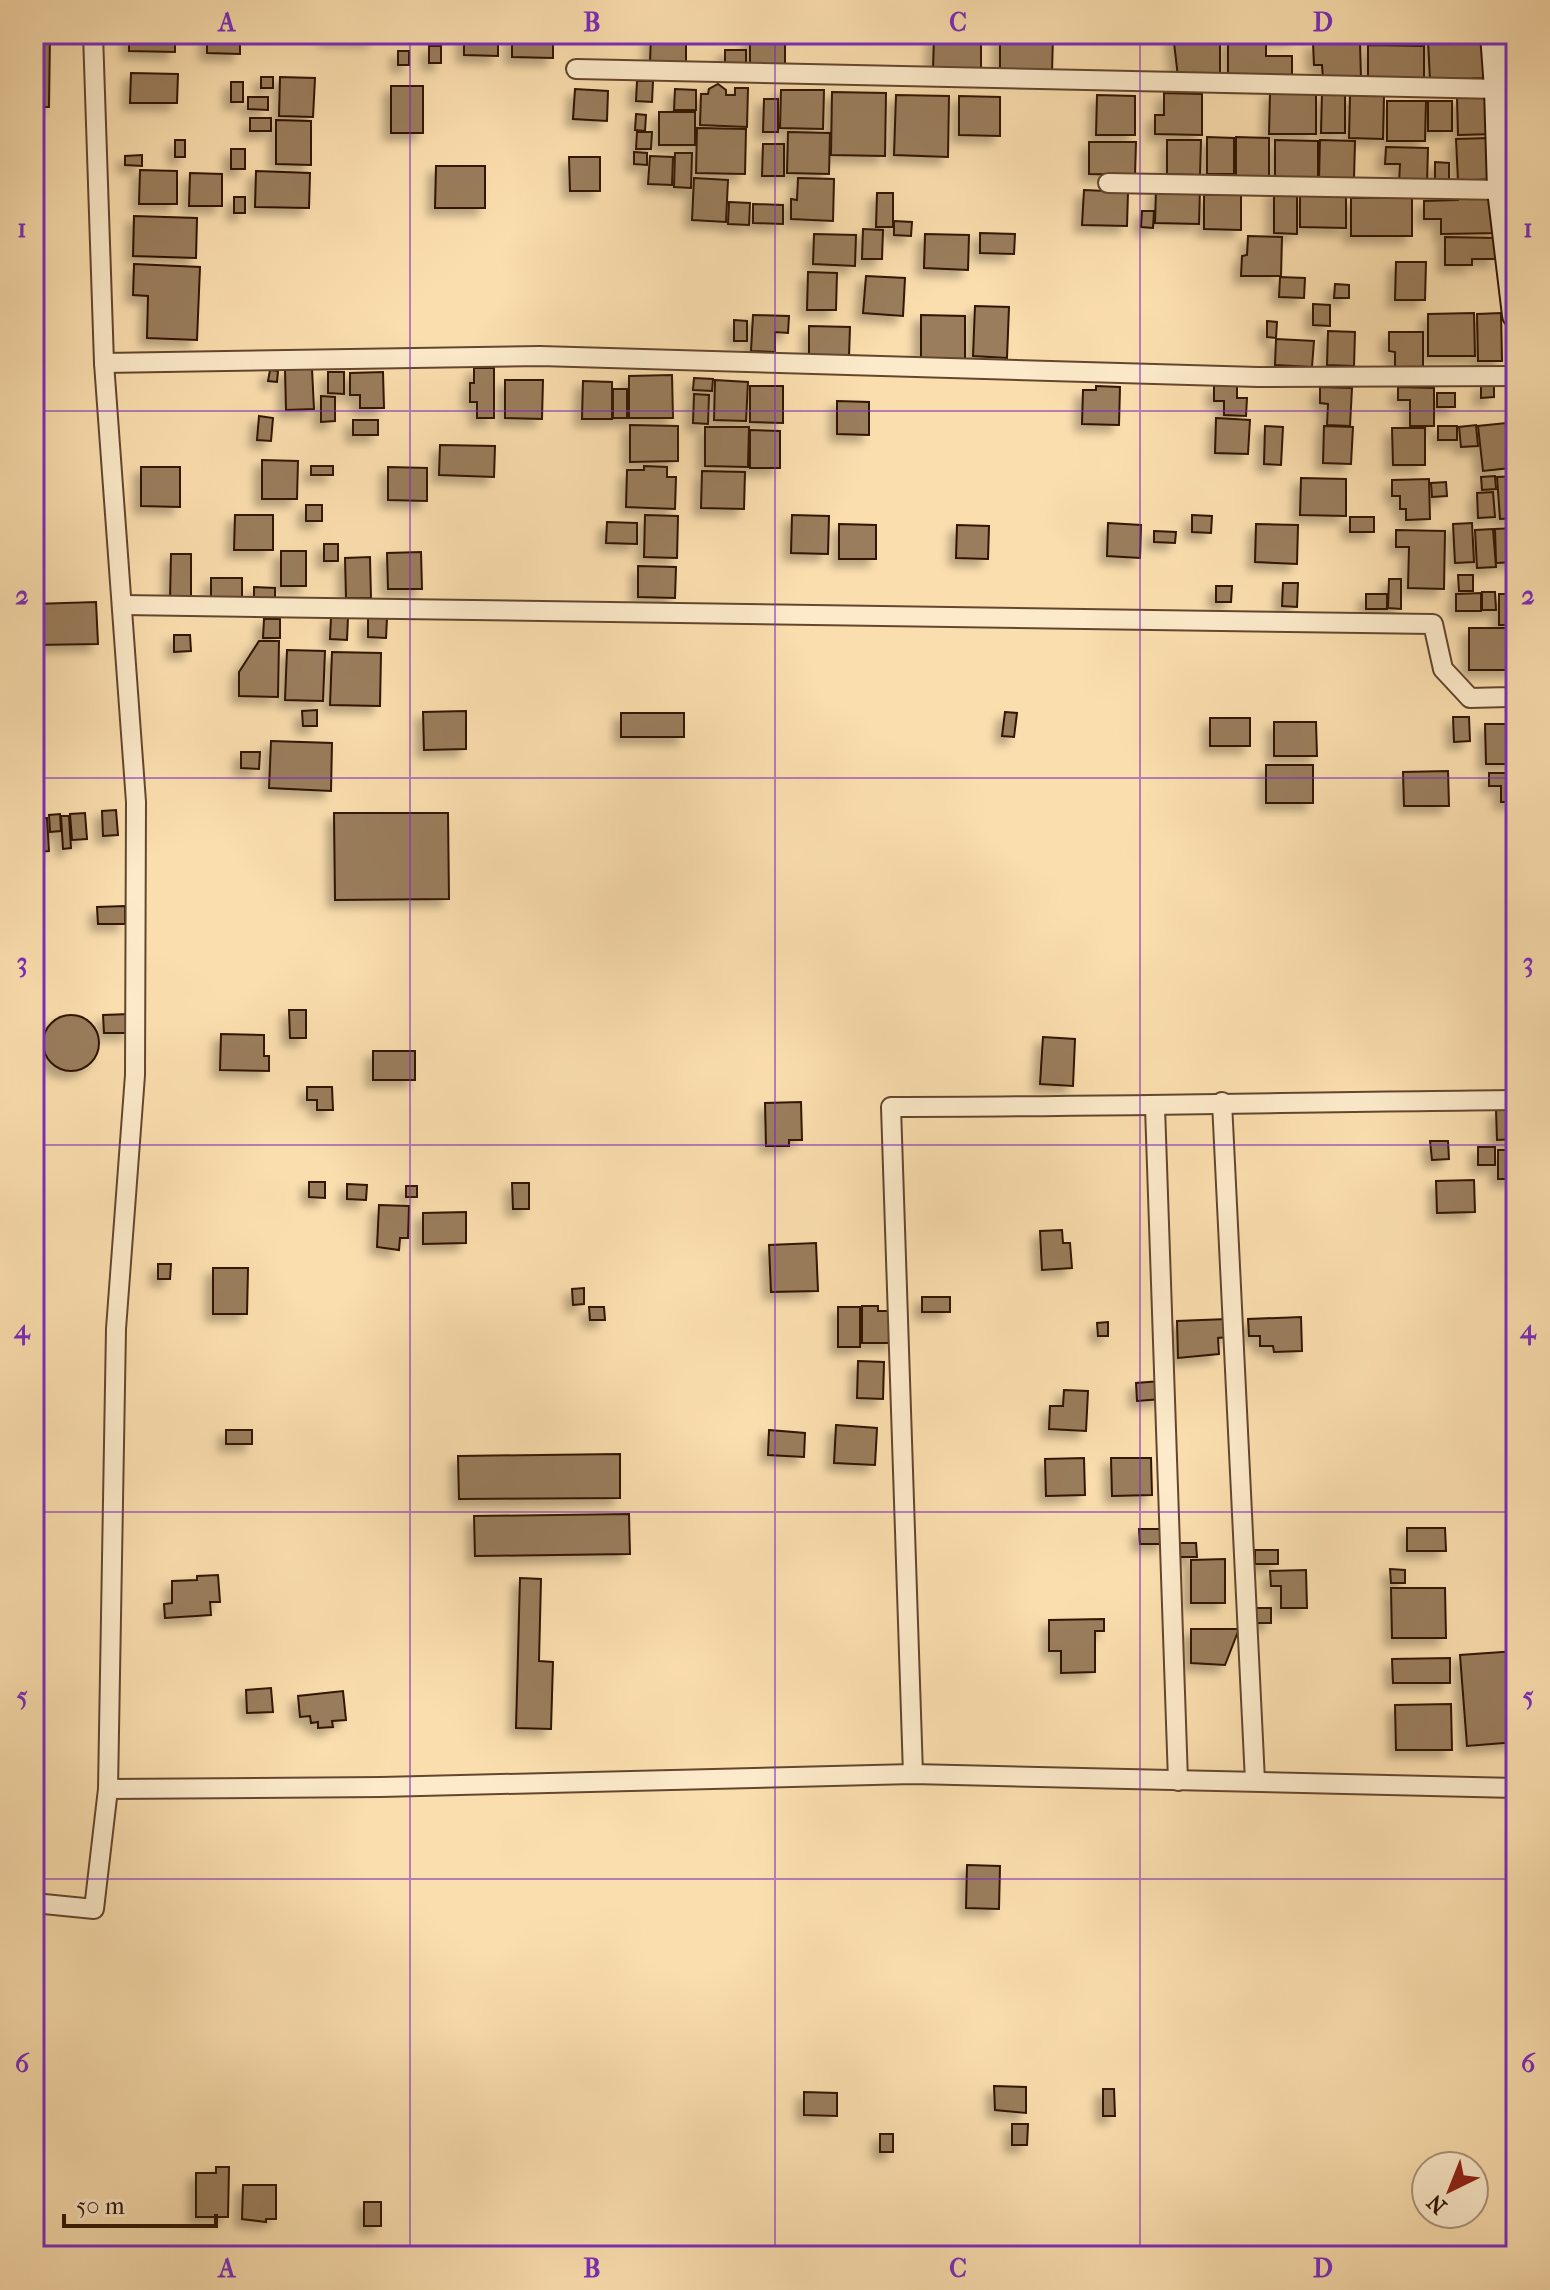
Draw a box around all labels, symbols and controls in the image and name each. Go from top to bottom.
text: A [217,7,237,38]
text: B [584,7,601,38]
text: C [949,7,967,38]
text: D [1313,7,1333,38]
text: 1 [17,213,27,244]
text: 1 [1523,213,1533,244]
text: 2 [15,580,29,611]
text: 2 [1521,580,1535,611]
text: 3 [17,947,27,978]
text: 3 [1523,947,1533,978]
text: 4 [13,1314,31,1346]
text: 4 [1519,1314,1537,1346]
text: 5 [16,1681,28,1712]
text: 5 [1522,1681,1534,1712]
text: 6 [15,2048,30,2079]
text: 6 [1521,2048,1536,2079]
north arrow [1410,2150,1490,2230]
scale bar [64,2178,216,2228]
text: N [1422,2188,1452,2219]
text: 50 m [76,2192,125,2220]
text: A [217,2253,237,2284]
text: B [584,2253,601,2284]
text: C [949,2253,967,2284]
text: D [1313,2253,1333,2284]

